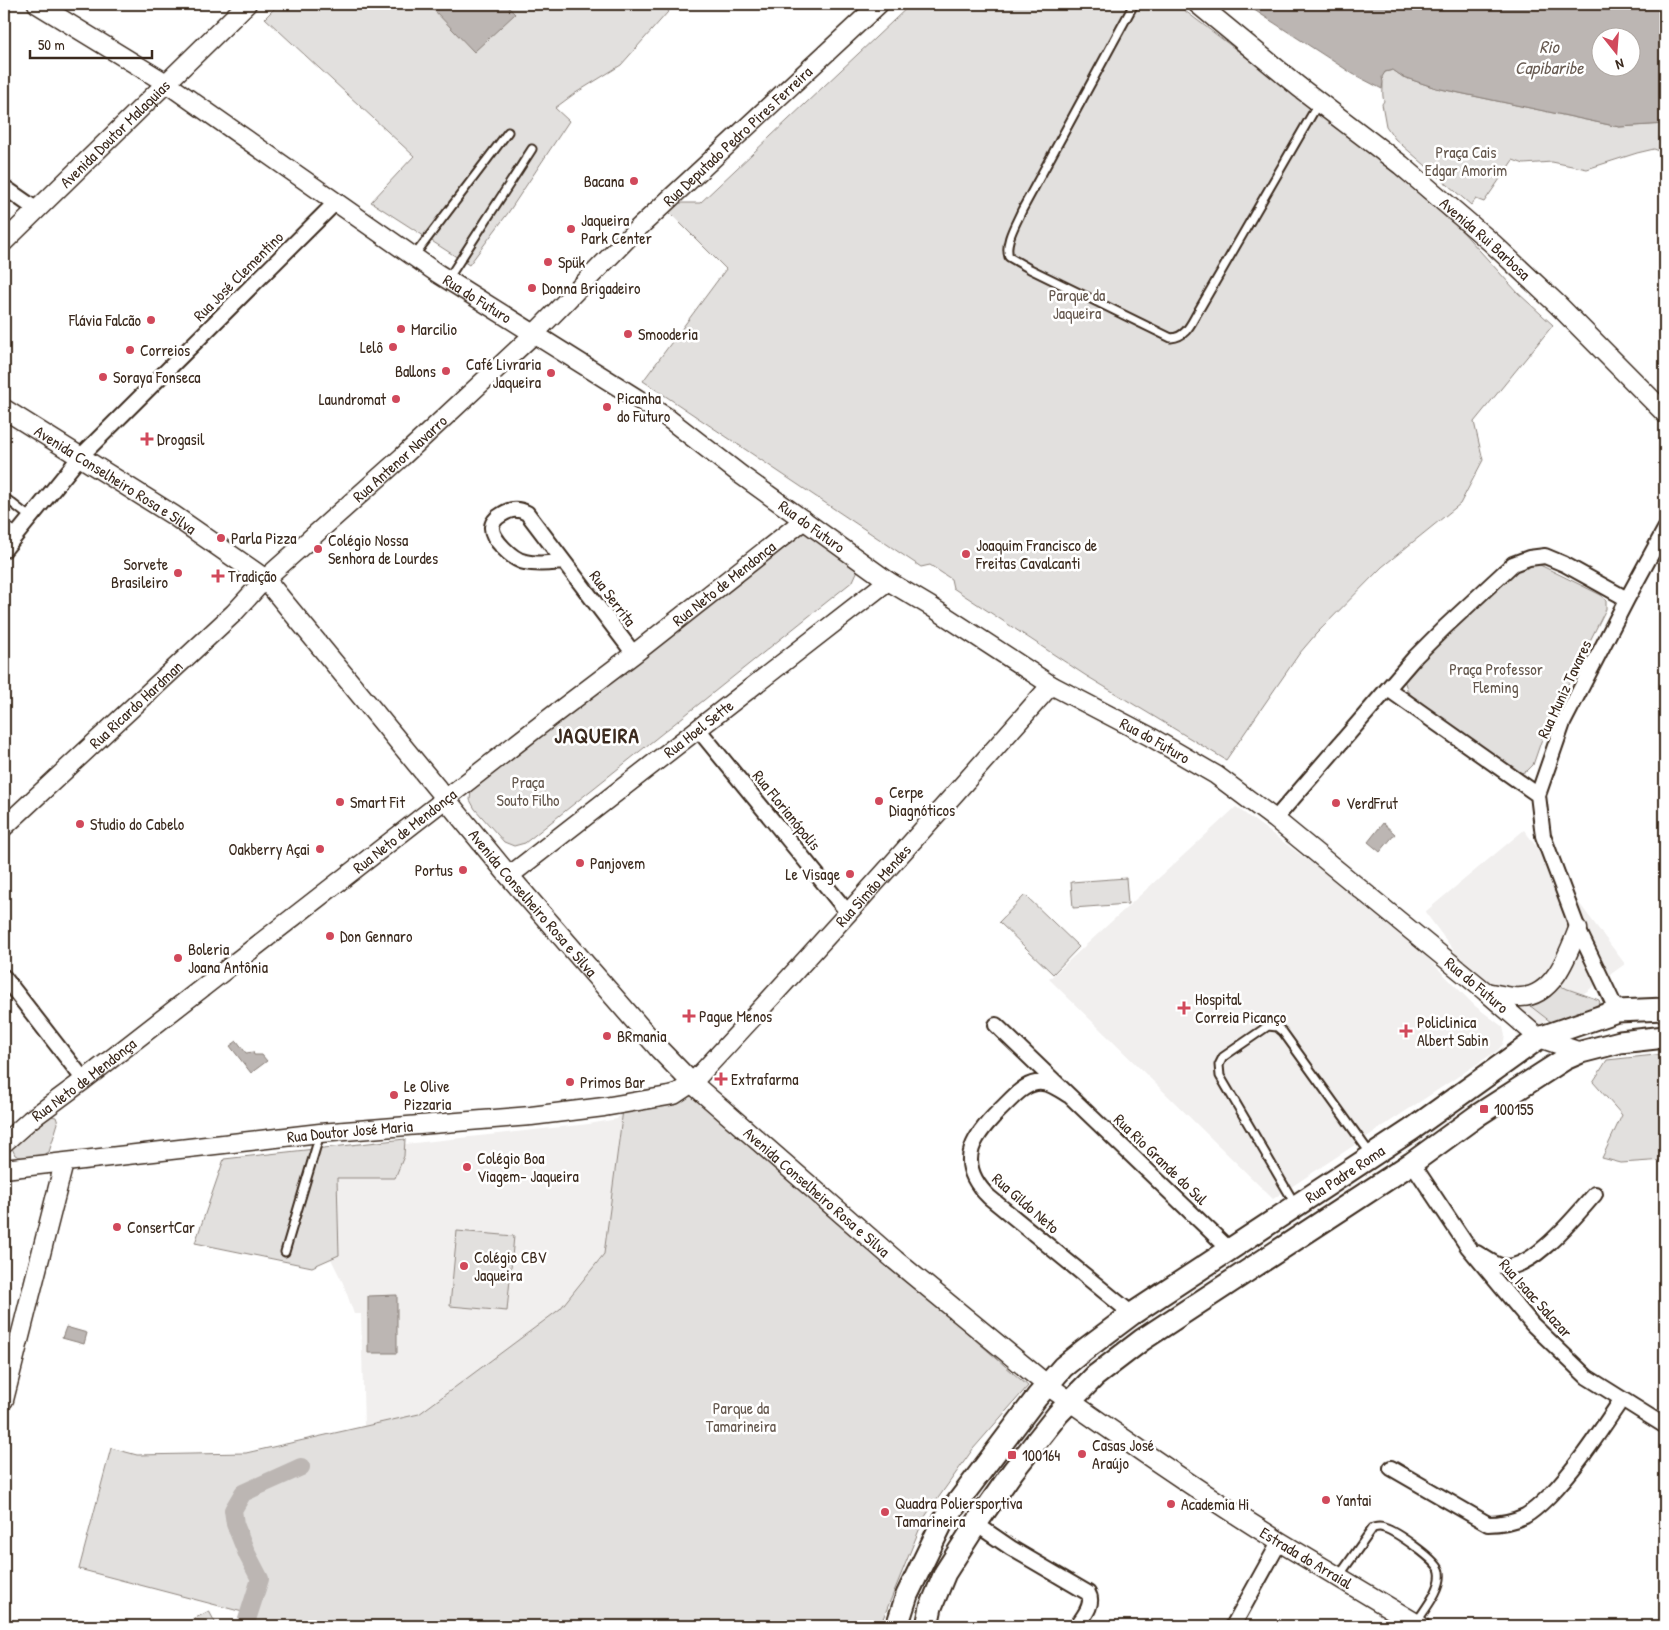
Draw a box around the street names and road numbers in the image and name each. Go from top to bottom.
street label: Rua Deputado Pedro Pires Ferreira [658,61,817,211]
street label: Avenida Doutor Malaquias [55,75,175,193]
street label: Avenida Rui Barbosa [1435,192,1535,285]
street label: Rua José Clementino [188,226,288,326]
street label: Rua do Futuro [439,269,516,328]
street label: Rua Antenor Navarro [348,409,452,507]
street label: Avenida Conselheiro Rosa e Silva [30,420,201,539]
street label: Rua do Futuro [774,495,850,558]
street label: Rua Neto de Mendonça [668,536,780,631]
street label: Rua Serrita [585,565,641,631]
street label: Rua Muniz Tavares [1532,636,1596,742]
street label: Rua Ricardo Hardman [84,655,187,753]
street label: Rua Hoel Sette [659,694,738,763]
street label: Rua do Futuro [1116,712,1195,769]
street label: Rua Florianópolis [748,765,826,855]
street label: Rua Neto de Mendonça [348,783,461,878]
street label: Avenida Conselheiro Rosa e Silva [464,824,602,981]
street label: Rua Simão Mendes [830,839,916,931]
street label: Rua do Futuro [1440,952,1514,1018]
street label: Rua Neto de Mendonça [27,1033,141,1126]
street label: Rua Rio Grande do Sul [1109,1109,1213,1210]
street label: Rua Doutor José Maria [286,1115,414,1148]
street label: Avenida Conselheiro Rosa e Silva [739,1122,895,1262]
street label: Rua Padre Roma [1301,1139,1389,1208]
street label: Rua Gildo Neto [988,1168,1065,1239]
street label: Rua Isaac Salazar [1495,1254,1577,1342]
street label: Estrada do Arraial [1256,1521,1357,1594]

